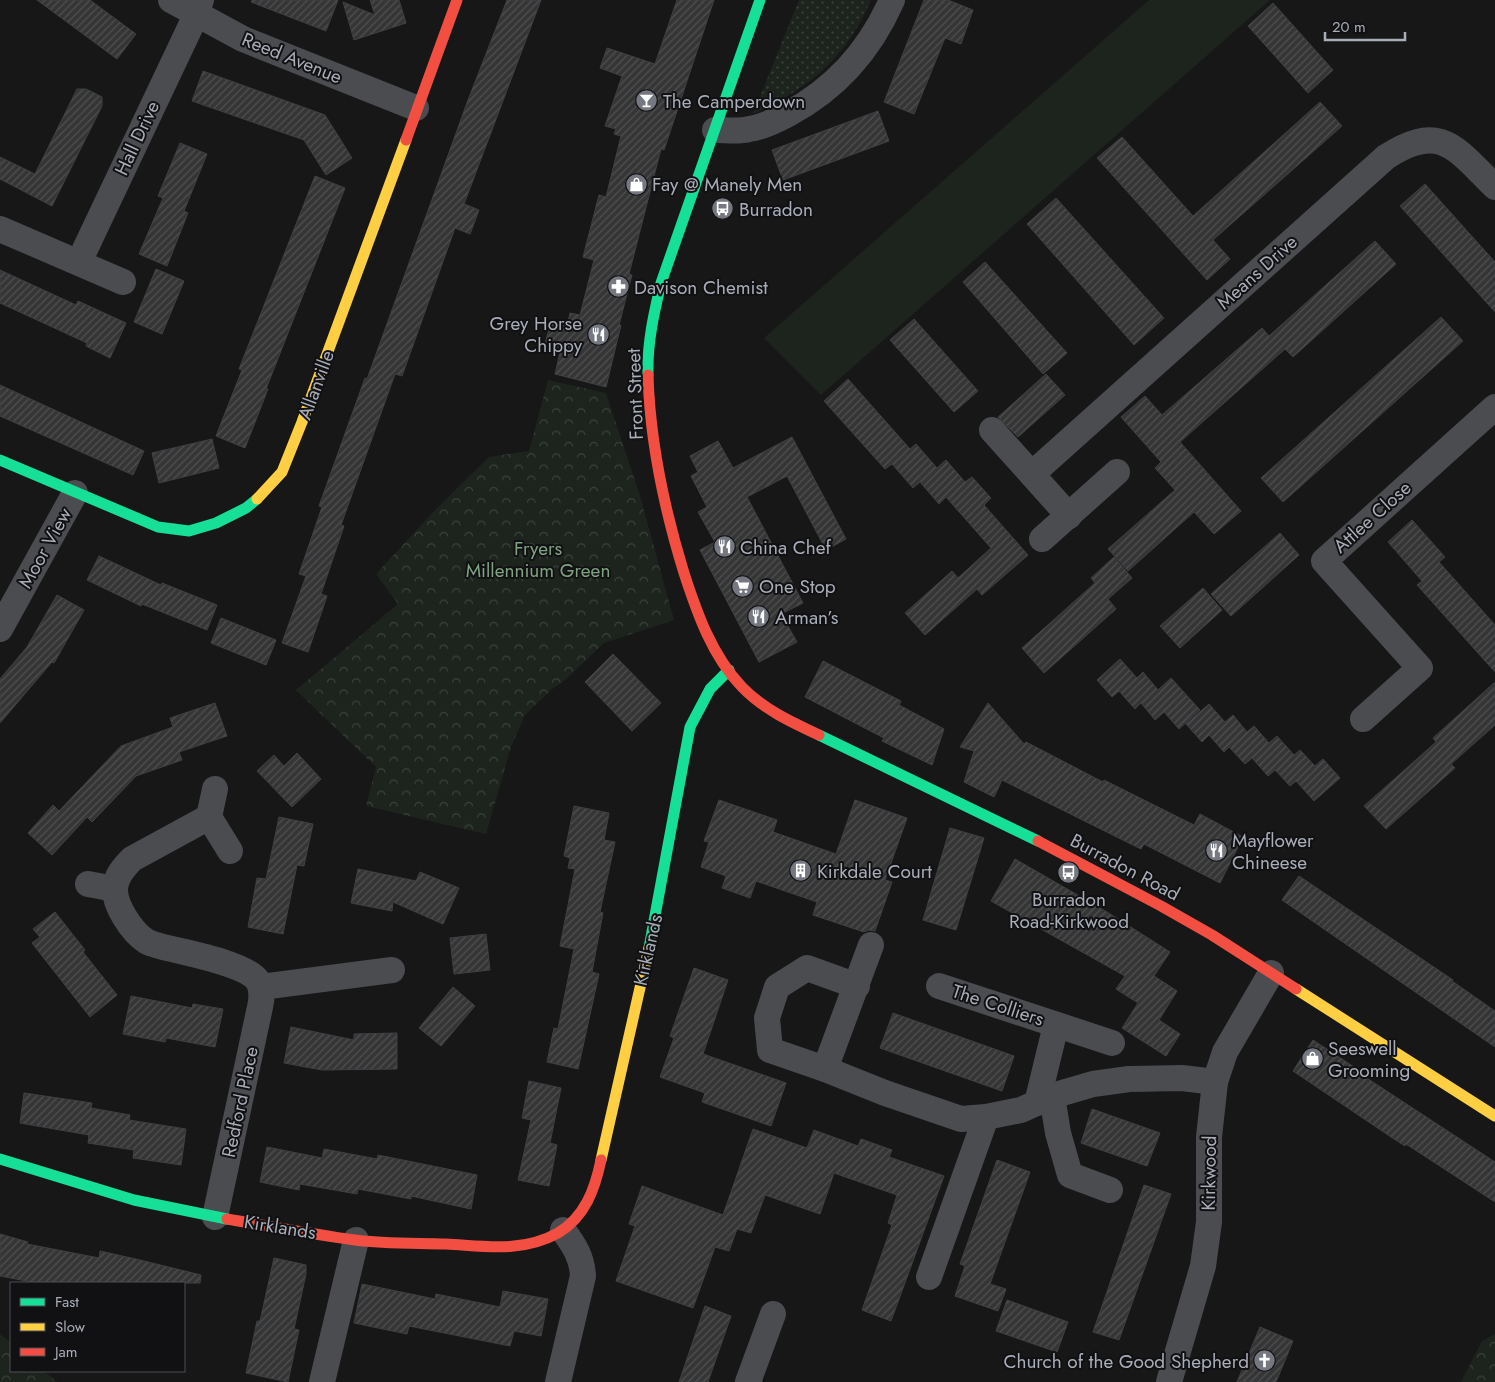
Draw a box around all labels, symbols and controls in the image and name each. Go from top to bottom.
scale bar [1325,10,1405,42]
text: 20 m [1332,16,1366,38]
street label: Reed Avenue [238,26,346,90]
place label: The Camperdown [663,88,805,115]
bar icon: The Camperdown [635,89,659,113]
street label: Hall Drive [108,96,166,180]
place label: Fay @ Manely Men [652,171,802,198]
shop icon: Fay @ Manely Men [624,172,648,196]
place label: Burradon [739,196,813,223]
bus stop icon: Burradon [711,197,735,221]
street label: Means Drive [1211,228,1303,315]
place label: Davison Chemist [634,274,768,301]
pharmacy icon: Davison Chemist [606,275,630,299]
place label: Grey Horse Chippy [490,310,583,359]
restaurant icon: Grey Horse Chippy [586,322,610,346]
street label: Allanville [291,346,341,424]
street label: Front Street [620,347,650,440]
street label: Attlee Close [1327,475,1417,559]
street label: Moor View [12,503,78,593]
place label: China Chef [740,534,832,561]
park label: Fryers Millennium Green [466,535,610,584]
restaurant icon: China Chef [712,535,736,559]
place label: One Stop [759,573,836,600]
supermarket icon: One Stop [731,574,755,598]
place label: Arman’s [775,604,839,631]
restaurant icon: Arman’s [747,605,771,629]
street label: Burradon Road [1065,827,1185,907]
place label: Mayflower Chineese [1232,827,1314,876]
restaurant icon: Mayflower Chineese [1204,839,1228,863]
place label: Kirkdale Court [817,858,932,885]
building icon: Kirkdale Court [789,859,813,883]
bus stop icon: Burradon Road-Kirkwood [1057,861,1081,885]
place label: Burradon Road-Kirkwood [1009,886,1129,935]
street label: Kirklands [627,911,669,988]
street label: The Colliers [948,977,1048,1033]
place label: Seeswell Grooming [1328,1035,1410,1084]
street label: Redford Place [215,1044,265,1160]
shop icon: Seeswell Grooming [1300,1047,1324,1071]
street label: Kirkwood [1195,1135,1223,1211]
street label: Kirklands [242,1208,318,1246]
legend [10,1282,185,1372]
text: Fast [55,1291,79,1313]
text: Slow [55,1316,86,1338]
text: Jam [53,1341,78,1363]
place label: Church of the Good Shepherd [1003,1348,1249,1375]
church icon: Church of the Good Shepherd [1253,1349,1277,1373]

